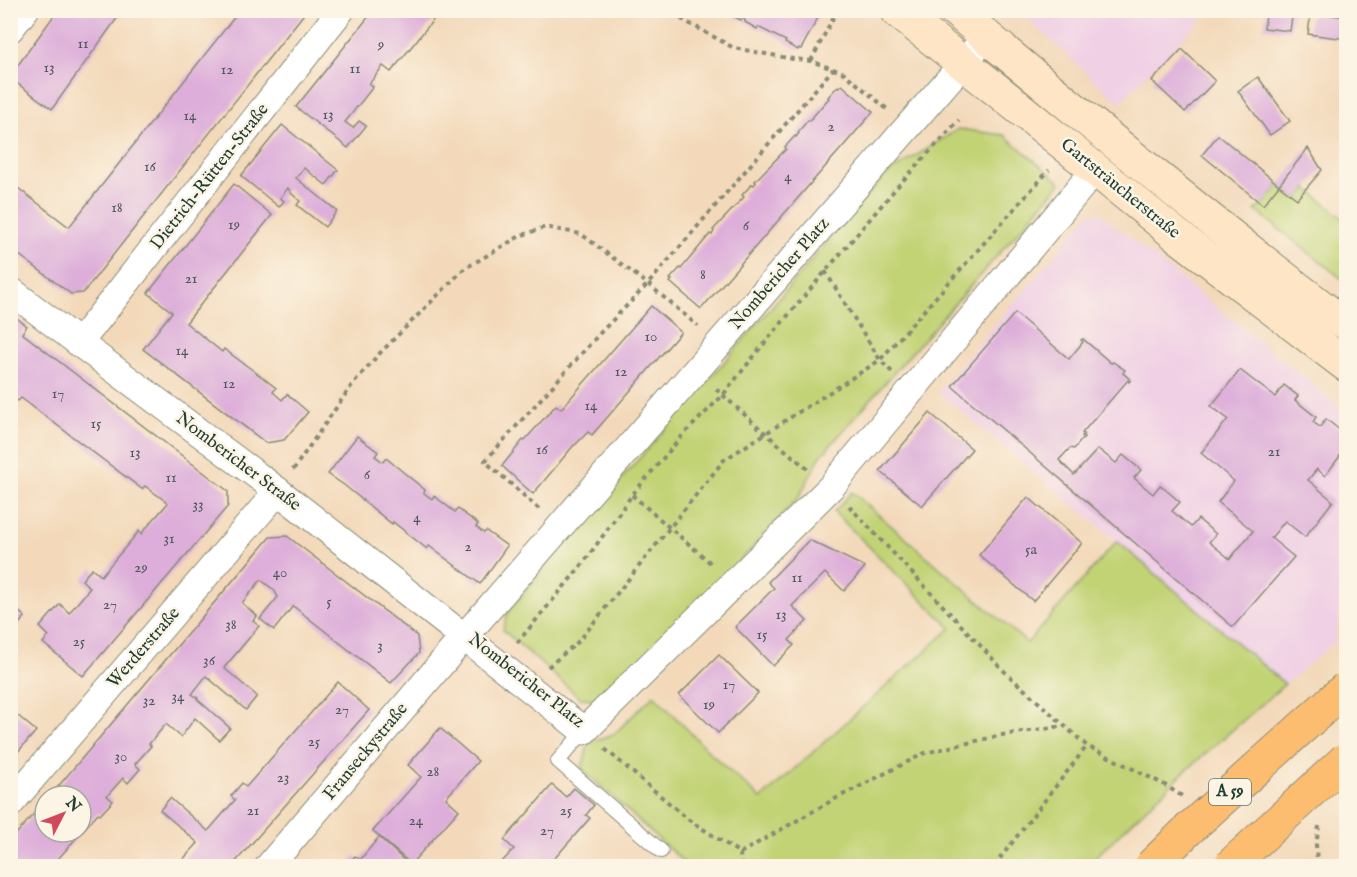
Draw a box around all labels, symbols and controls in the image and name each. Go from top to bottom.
house number: 11 [77,34,89,53]
house number: 9 [377,35,384,54]
house number: 13 [43,58,55,77]
house number: 11 [349,59,361,78]
house number: 12 [221,60,233,79]
street label: Dietrich-Rütten-Straße [146,99,274,255]
house number: 13 [322,105,334,124]
house number: 14 [184,106,197,125]
house number: 2 [827,117,835,136]
street label: Gartsträucherstraße [1055,134,1185,244]
house number: 16 [144,157,157,176]
house number: 4 [784,167,792,186]
house number: 18 [111,198,123,217]
street label: Nombericher Platz [725,213,835,335]
house number: 19 [228,215,240,234]
house number: 6 [743,216,750,235]
house number: 8 [700,265,706,284]
house number: 21 [185,269,197,288]
house number: 10 [645,327,657,346]
house number: 14 [176,341,189,360]
house number: 12 [615,362,627,381]
house number: 12 [223,374,235,393]
house number: 17 [52,384,64,403]
house number: 14 [585,396,598,415]
street label: Nombericher Straße [171,407,305,517]
house number: 15 [90,414,102,433]
house number: 16 [536,440,549,459]
house number: 21 [1268,442,1280,461]
house number: 13 [129,443,141,462]
house number: 6 [364,465,371,484]
house number: 11 [165,468,177,487]
house number: 33 [192,495,204,514]
house number: 4 [413,508,421,527]
house number: 31 [163,529,175,548]
house number: 2 [464,537,472,556]
house number: 5a [1025,540,1037,559]
house number: 29 [134,558,148,577]
house number: 40 [273,563,287,582]
house number: 11 [791,568,803,587]
house number: 5 [326,592,332,611]
house number: 27 [103,595,117,614]
street label: Werderstraße [103,603,185,693]
house number: 13 [775,605,787,624]
house number: 38 [225,615,237,634]
house number: 15 [756,625,768,644]
street label: Nombericher Platz [463,628,589,734]
house number: 25 [73,632,86,651]
house number: 3 [377,636,383,655]
house number: 36 [203,651,216,670]
house number: 17 [723,675,735,694]
house number: 34 [172,687,185,706]
house number: 32 [143,691,155,710]
house number: 19 [703,695,715,714]
street label: Franseckystraße [318,698,414,806]
house number: 27 [335,700,349,719]
house number: 25 [308,732,321,751]
house number: 30 [115,747,127,766]
house number: 28 [427,762,440,781]
house number: 23 [277,768,289,787]
road number: A 59 [1209,779,1251,805]
north arrow [33,784,93,844]
text: N [60,793,85,817]
house number: 21 [247,801,259,820]
house number: 25 [560,801,573,820]
house number: 24 [409,811,424,830]
house number: 27 [540,821,554,840]

